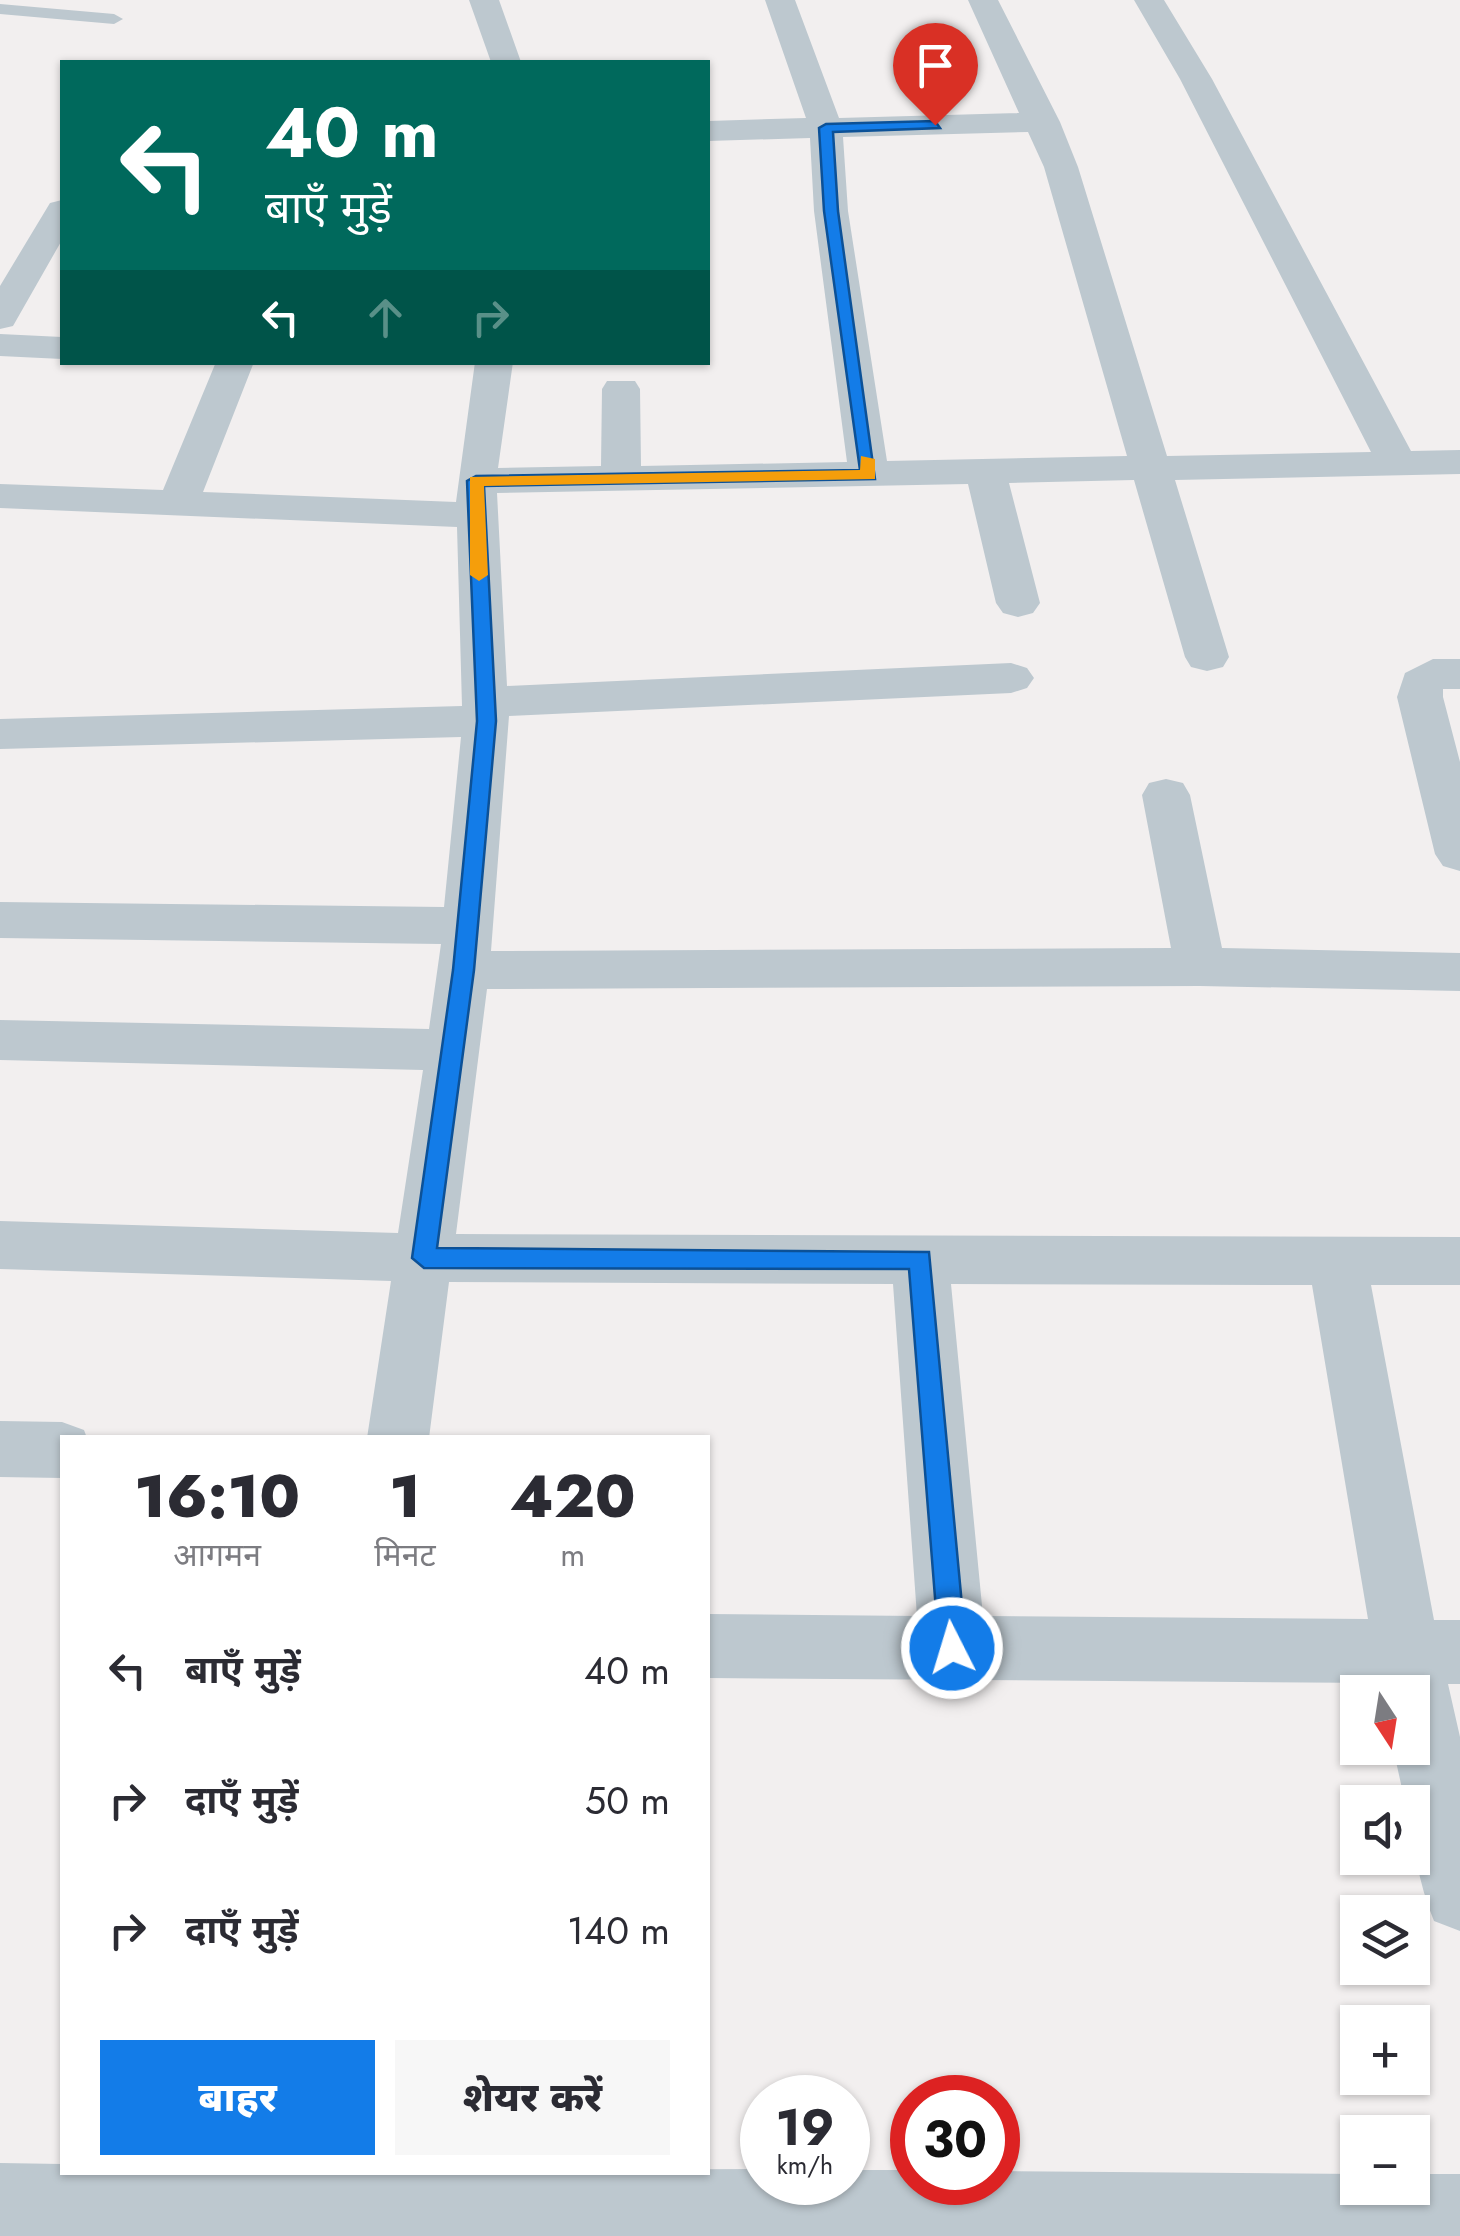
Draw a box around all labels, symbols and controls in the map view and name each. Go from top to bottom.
pin [893,23,978,126]
icon: arrive [908,38,963,93]
text: 40 m [265,82,439,183]
icon: left [100,100,230,230]
text: बाएँ मुड़ें [265,175,392,240]
icon: left [253,290,308,345]
icon: ahead [358,290,413,345]
icon: right [463,290,518,345]
text: 16:10 [134,1453,300,1540]
text: 1 [389,1453,421,1540]
text: 420 [510,1453,636,1540]
text: आगमन [173,1532,261,1578]
text: मिनट [374,1532,436,1578]
text: m [560,1532,585,1578]
position arrow [900,1596,1004,1700]
text: बाएँ मुड़ें [185,1642,301,1697]
icon: left [100,1643,155,1698]
text: 40 m [584,1643,670,1698]
north arrow [1340,1675,1430,1765]
map controls [1340,1675,1430,2205]
text: दाएँ मुड़ें [185,1772,298,1827]
icon: right [100,1773,155,1828]
text: 50 m [585,1773,670,1828]
button: sound [1340,1785,1430,1875]
button: layers [1340,1895,1430,1985]
text: दाएँ मुड़ें [185,1902,298,1957]
icon: right [100,1903,155,1958]
text: 140 m [567,1903,670,1958]
button: + [1340,2005,1430,2095]
button: बाहर [100,2040,375,2155]
button: शेयर करें [395,2040,670,2155]
speed limit sign: 30 [890,2075,1020,2205]
text: 19 [776,2091,834,2164]
button: − [1340,2115,1430,2205]
text: km/h [777,2147,833,2183]

